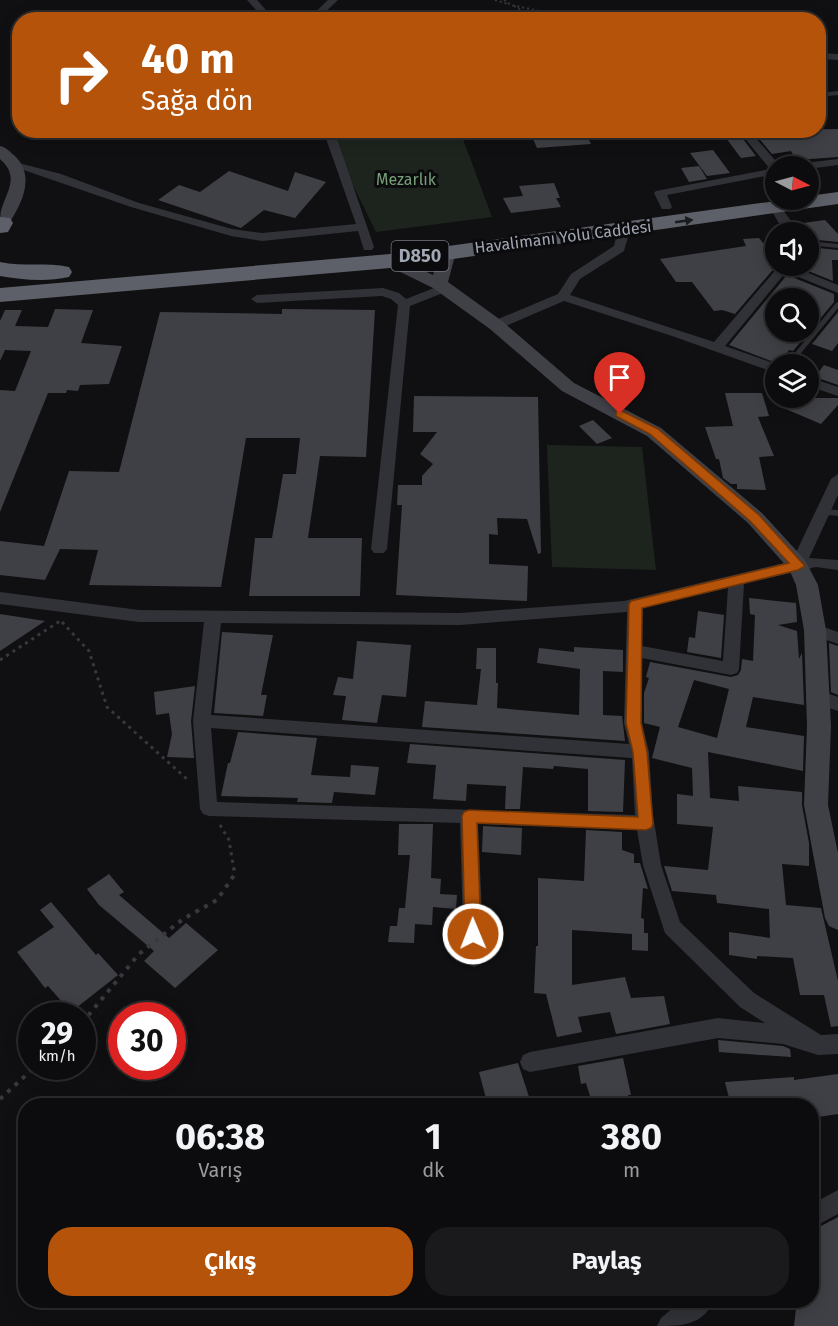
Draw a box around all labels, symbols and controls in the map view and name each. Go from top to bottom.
text: 40 m [141,34,235,84]
icon: right [42,36,120,114]
text: Sağa dön [141,85,253,117]
north arrow [765,156,819,210]
map controls [765,156,819,408]
park label: Mezarlık [376,170,437,189]
one-way arrow [675,216,694,226]
street label: Havalimanı Yolu Caddesi [473,217,653,257]
button: sound [765,222,819,276]
road number: D850 [392,241,448,271]
button: search [765,288,819,342]
pin [594,352,645,414]
button: layers [765,354,819,408]
icon: arrive [603,361,636,394]
position arrow [441,902,505,966]
speed limit sign: 30 [108,1002,186,1080]
text: 29 [41,1016,73,1052]
text: km/h [38,1047,76,1065]
text: 06:38 [175,1115,265,1159]
text: 1 [425,1115,442,1159]
text: 380 [601,1115,662,1159]
text: Varış [198,1158,242,1182]
text: dk [422,1158,444,1182]
text: m [623,1158,640,1182]
button: Çıkış [48,1227,413,1296]
button: Paylaş [425,1227,789,1296]

